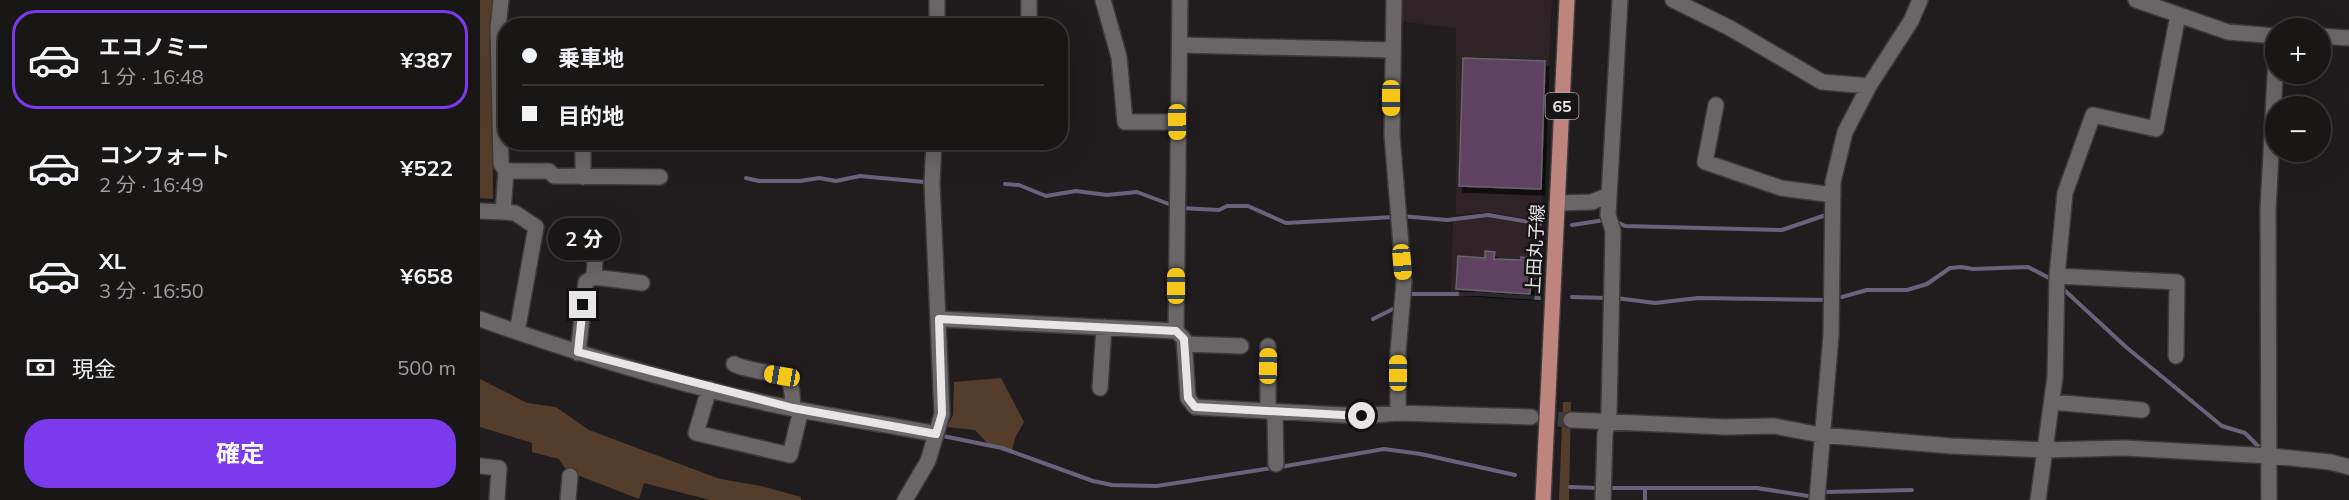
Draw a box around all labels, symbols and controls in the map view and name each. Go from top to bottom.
map controls [2265,18,2331,162]
button: + [2265,18,2331,84]
icon: car [27,33,81,87]
text: エコノミー [99,33,209,61]
text: 乗車地 [558,44,624,72]
text: ¥387 [400,46,453,74]
text: 1 分 · 16:48 [99,64,204,89]
car [1382,80,1400,116]
road number: 65 [1546,93,1578,119]
button: − [2265,96,2331,162]
text: 目的地 [558,102,624,130]
car [1168,104,1186,140]
icon: car [27,141,81,195]
text: コンフォート [99,141,230,169]
text: ¥522 [400,154,453,182]
text: 2 分 · 16:49 [99,172,204,197]
street label: 上田丸子線 [1521,203,1549,295]
callout: 2 分 [547,218,619,260]
text: 2 分 [565,226,603,251]
car [1391,243,1413,281]
text: XL [99,247,126,275]
icon: car [27,249,81,303]
text: ¥658 [400,262,453,290]
car [1167,268,1185,304]
text: 3 分 · 16:50 [99,278,204,303]
route end [569,291,596,318]
car [1259,348,1277,384]
icon: cash [24,351,57,384]
text: 現金 [72,355,116,383]
text: 500 m [397,355,456,380]
car [1389,355,1407,391]
car [763,364,801,388]
route start [1348,402,1375,429]
button: 確定 [24,419,456,488]

